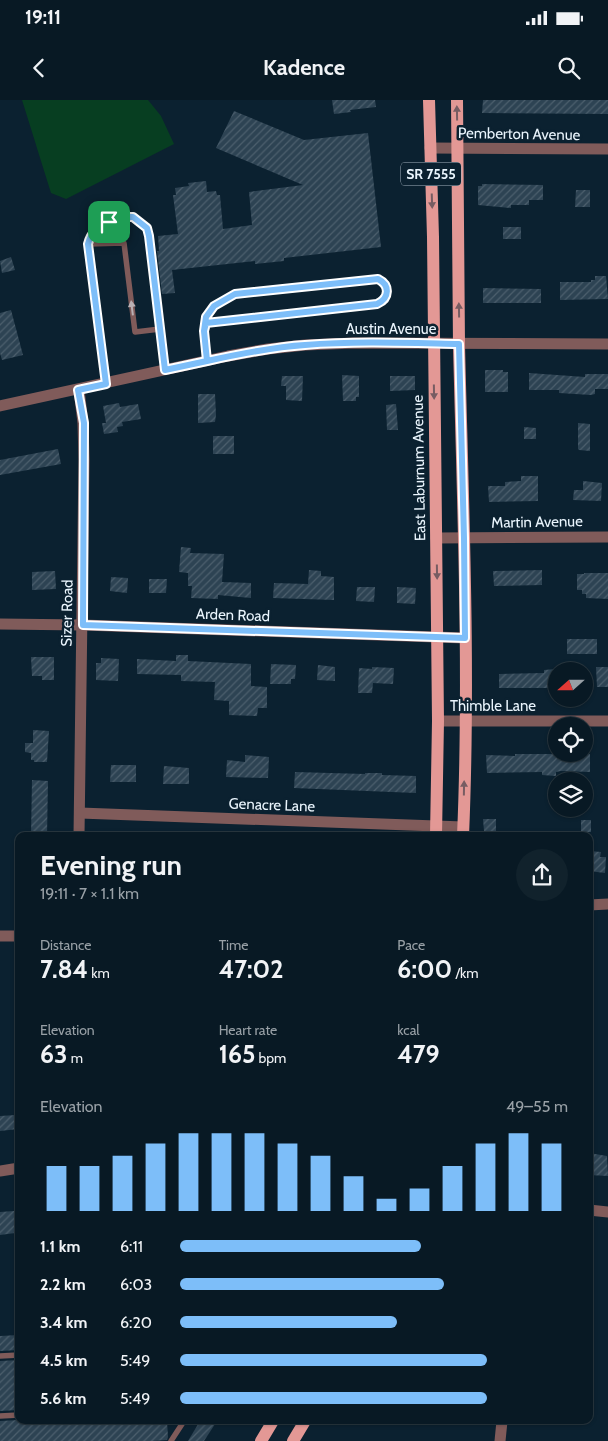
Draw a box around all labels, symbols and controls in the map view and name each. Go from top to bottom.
text: 19:11 [25,6,61,29]
icon: back [25,54,53,82]
text: Kadence [263,54,345,81]
icon: search [555,54,583,82]
one-way arrow [453,104,461,120]
street label: Pemberton Avenue [458,124,581,144]
road number: SR 7555 [401,162,461,186]
one-way arrow [428,193,436,209]
pin [88,201,130,243]
icon: arrive [95,208,123,236]
one-way arrow [128,300,136,316]
one-way arrow [455,302,463,318]
street label: Austin Avenue [346,320,437,338]
one-way arrow [430,384,438,400]
street label: East Laburnum Avenue [409,394,429,541]
street label: Martin Avenue [491,512,583,532]
one-way arrow [433,564,441,580]
street label: Sizer Road [57,579,77,647]
street label: Arden Road [196,605,270,625]
north arrow [548,662,592,708]
map controls [548,662,593,817]
street label: Thimble Lane [450,697,536,715]
button: locate [548,717,593,762]
button: layers [548,772,593,817]
one-way arrow [460,779,468,795]
street label: Genacre Lane [228,794,316,816]
text: Evening run [40,848,182,882]
button: share [516,849,568,901]
text: 19:11 · 7 × 1.1 km [40,884,139,903]
text: Distance [40,936,92,954]
text: Time [219,936,248,954]
text: Pace [397,936,425,954]
text: 7.84 [40,954,88,984]
text: 47:02 [219,954,283,984]
text: 6:00 [397,954,452,984]
text: km [88,964,110,982]
text: /km [452,964,478,982]
text: Elevation [40,1021,95,1039]
text: Heart rate [219,1021,277,1039]
text: kcal [397,1021,420,1039]
text: 63 [40,1039,68,1069]
text: 165 [219,1039,255,1069]
text: 479 [397,1039,440,1069]
text: m [68,1049,83,1067]
text: bpm [255,1049,286,1067]
text: Elevation [40,1097,103,1116]
text: 49–55 m [506,1097,568,1116]
text: 1.1 km [40,1237,80,1256]
text: 6:11 [120,1237,143,1256]
text: 2.2 km [40,1275,86,1294]
text: 6:03 [120,1275,152,1294]
text: 3.4 km [40,1313,87,1332]
text: 6:20 [120,1313,152,1332]
text: 4.5 km [40,1351,87,1370]
text: 5:49 [120,1351,150,1370]
text: 5.6 km [40,1389,86,1408]
text: 5:49 [120,1389,150,1408]

